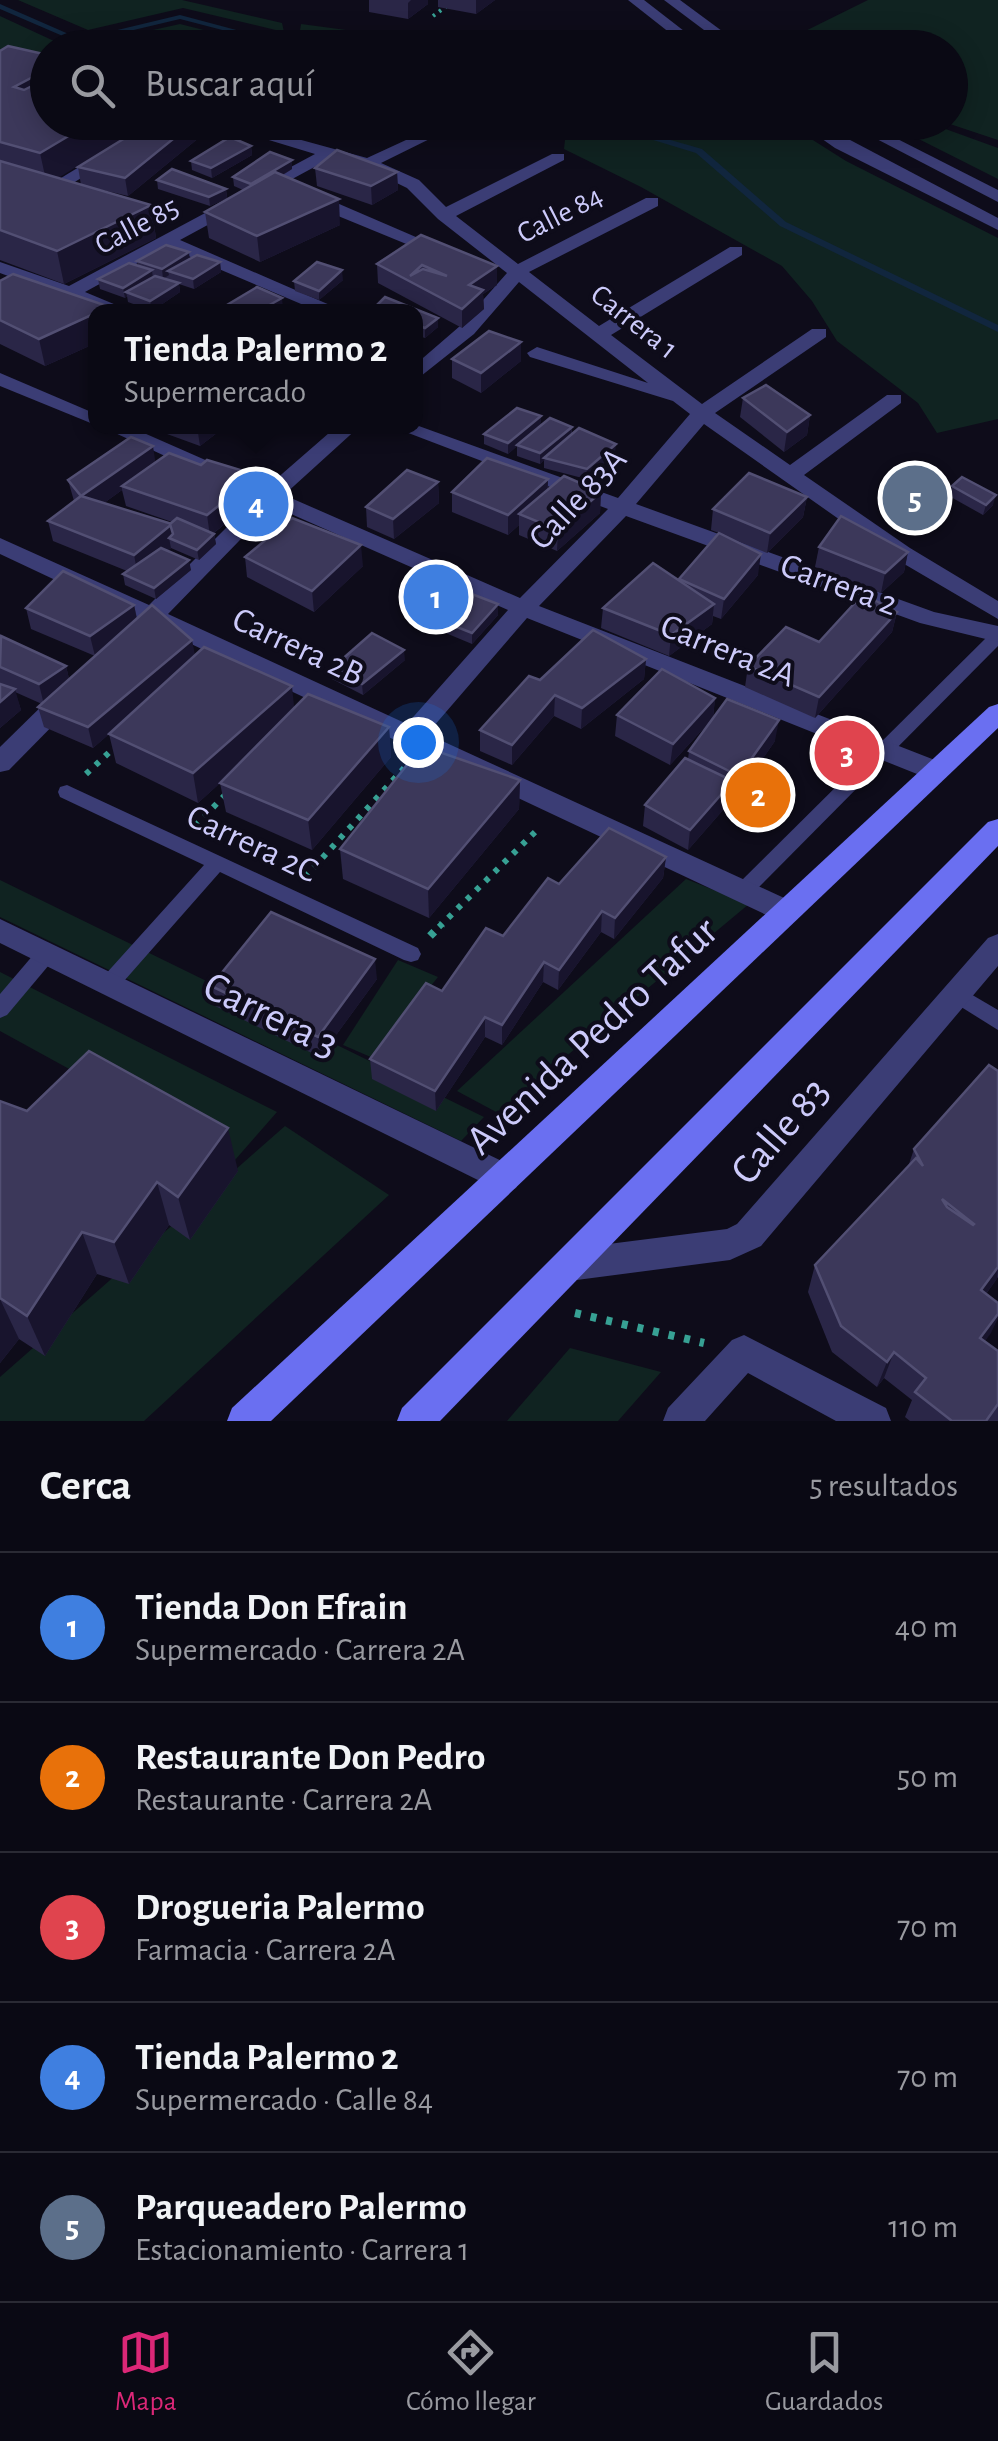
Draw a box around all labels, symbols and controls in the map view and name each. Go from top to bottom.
search box [30,30,968,140]
icon: search [65,58,120,113]
text: Buscar aquí [145,66,314,104]
street label: Calle 84 [512,181,608,249]
street label: Calle 85 [90,192,184,260]
street label: Carrera 1 [585,279,683,365]
popup [88,304,423,434]
text: Tienda Palermo 2 [124,331,387,369]
text: Supermercado [124,376,306,408]
street label: Calle 83A [523,441,633,557]
pin: 5 [882,460,948,536]
pin: 4 [224,466,288,542]
street label: Carrera 2 [776,548,902,622]
pin: 1 [404,560,468,634]
street label: Carrera 2B [227,601,369,693]
street label: Carrera 2A [656,608,800,694]
pin: 3 [814,716,880,790]
your location [393,717,444,768]
pin: 2 [726,758,790,832]
street label: Carrera 2C [181,799,323,889]
street label: Avenida Pedro Tafur [458,909,726,1163]
street label: Carrera 3 [197,965,345,1065]
street label: Calle 83 [723,1070,837,1192]
text: Cerca [40,1465,131,1507]
text: 5 resultados [809,1470,958,1502]
text: Tienda Don Efrain [135,1589,408,1627]
text: 1 [67,1611,78,1643]
text: 40 m [895,1611,958,1643]
text: Supermercado · Carrera 2A [135,1634,465,1666]
text: Restaurante Don Pedro [135,1739,486,1777]
text: 2 [65,1761,80,1793]
text: 50 m [897,1761,958,1793]
text: Restaurante · Carrera 2A [135,1784,432,1816]
text: Drogueria Palermo [135,1889,425,1927]
text: 3 [66,1911,79,1943]
text: 70 m [897,1911,958,1943]
text: Farmacia · Carrera 2A [135,1934,395,1966]
text: Tienda Palermo 2 [135,2039,399,2077]
text: 4 [64,2061,81,2093]
text: 70 m [897,2061,958,2093]
text: Supermercado · Calle 84 [135,2084,433,2116]
text: Parqueadero Palermo [135,2189,467,2227]
text: 5 [66,2211,79,2243]
text: 110 m [888,2211,958,2243]
text: Estacionamiento · Carrera 1 [135,2234,469,2266]
tab: Mapa [115,2325,177,2419]
tab: Cómo llegar [406,2325,536,2419]
tab: Guardados [765,2325,883,2419]

